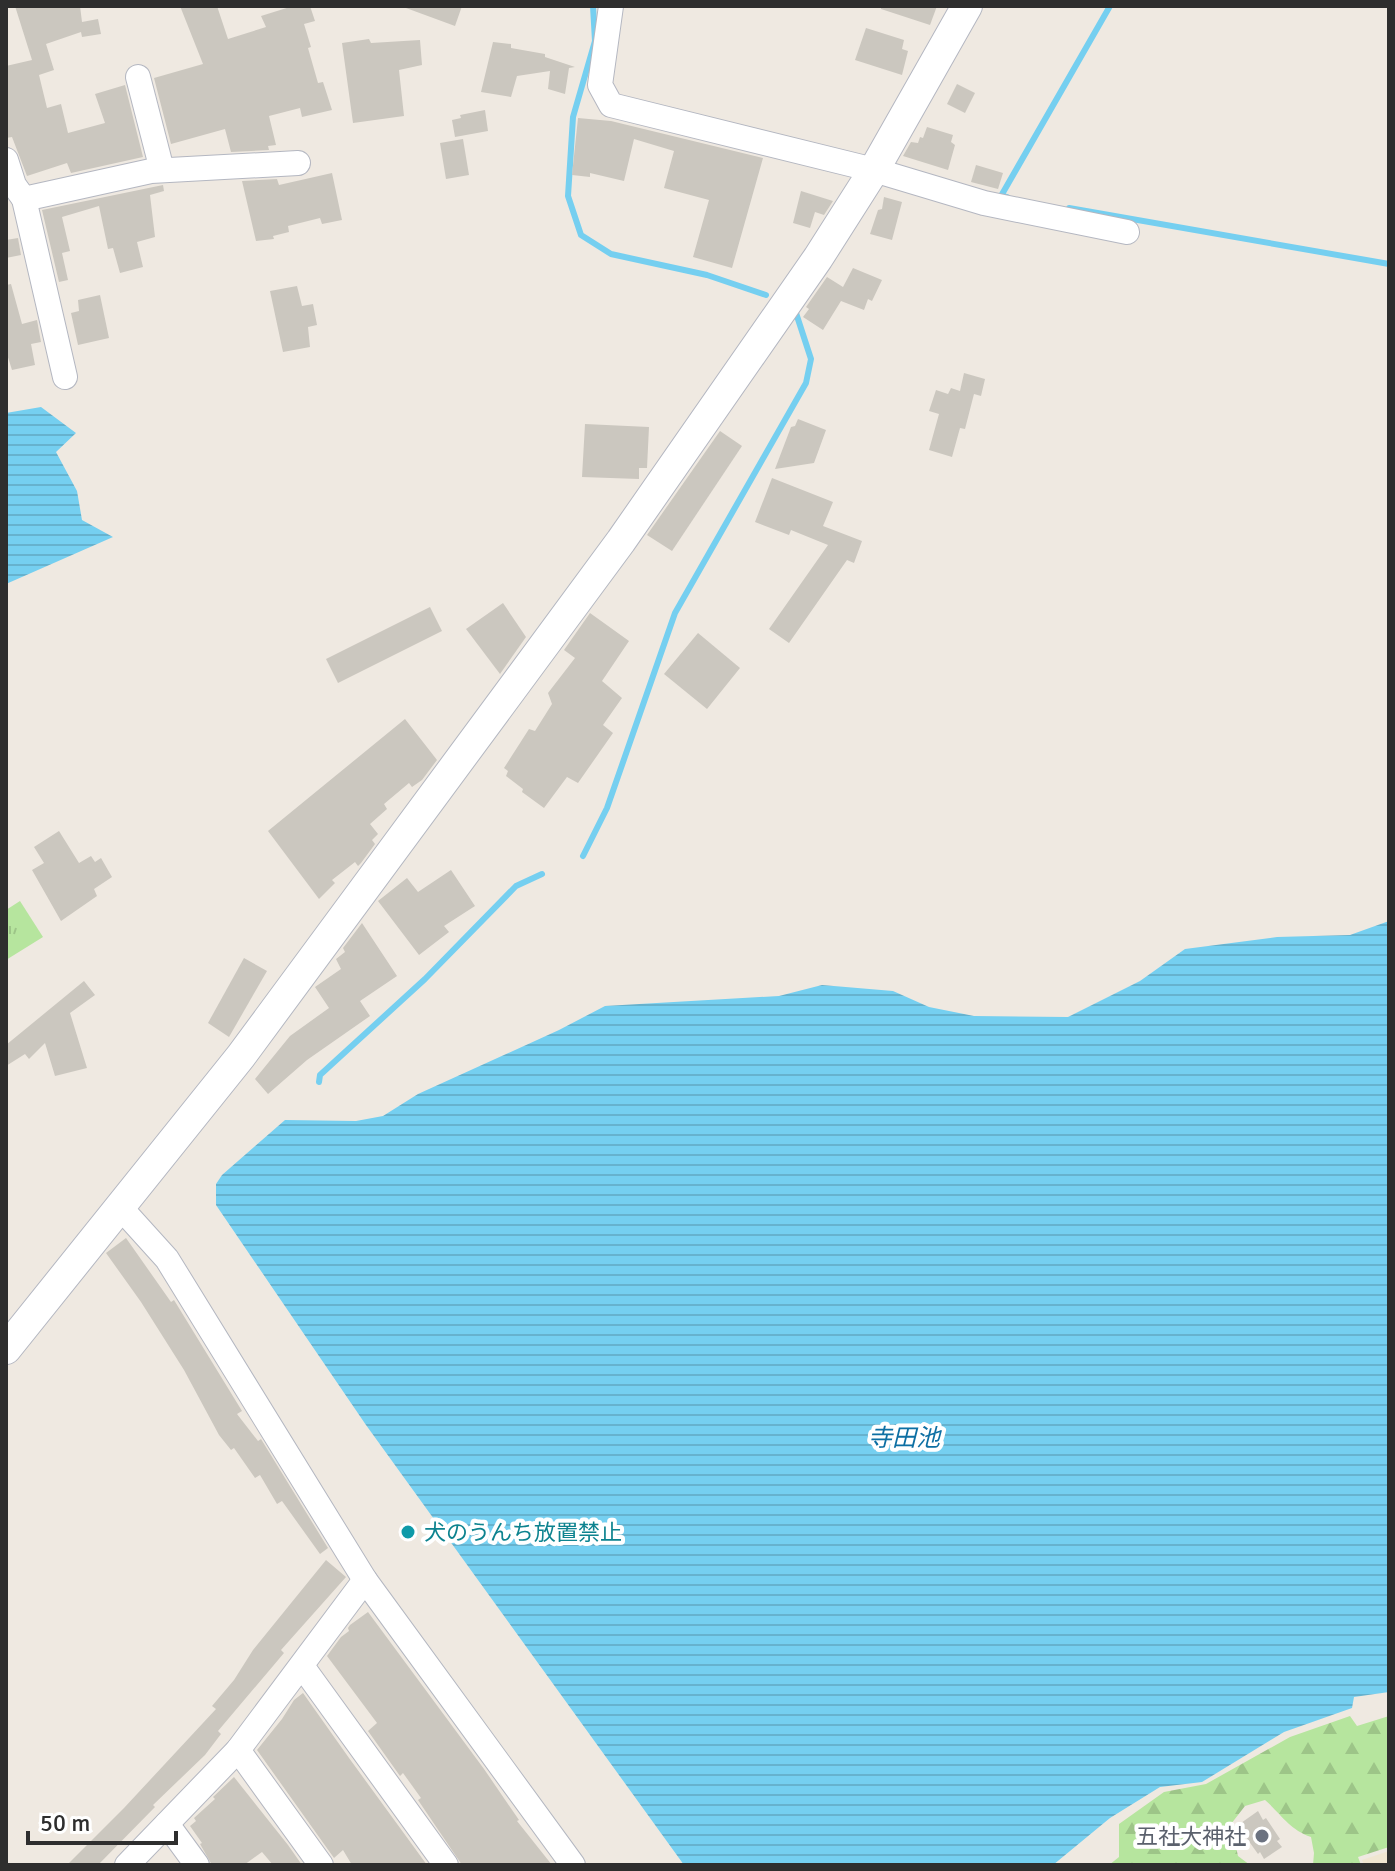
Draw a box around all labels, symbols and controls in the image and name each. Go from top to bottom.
water label: 寺田池 [868,1423,942,1453]
place label: 犬のうんち放置禁止 [424,1519,622,1546]
marker: 犬のうんち放置禁止 [399,1523,417,1541]
scale bar [28,1795,176,1845]
text: 50 m [40,1808,90,1838]
place label: 五社大神社 [1136,1823,1246,1850]
marker: 五社大神社 [1253,1827,1271,1845]

